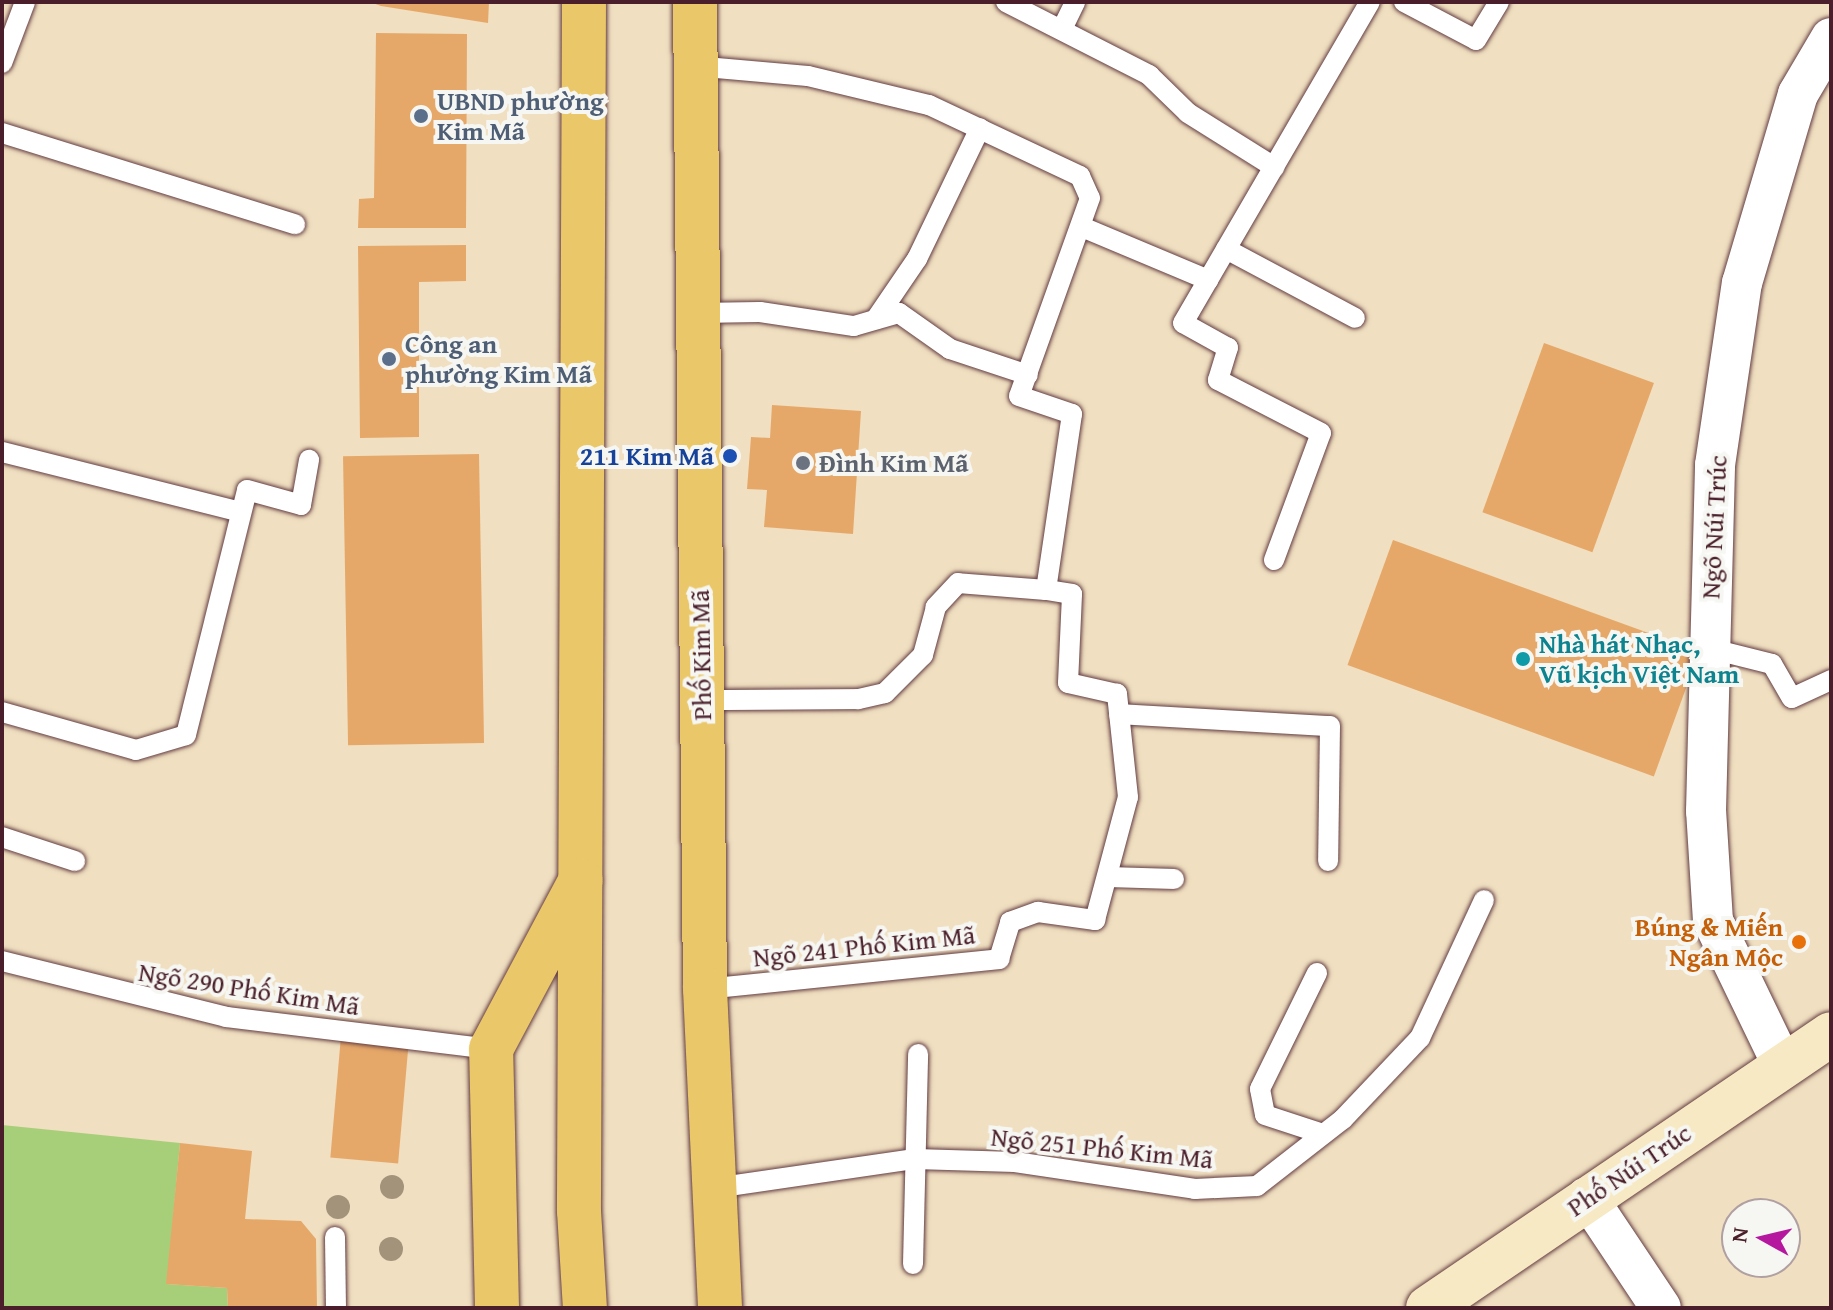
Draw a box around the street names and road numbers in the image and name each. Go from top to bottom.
street label: Ngõ Núi Trúc [1695,454,1733,600]
street label: Phố Kim Mã [684,589,718,721]
street label: Ngõ 241 Phố Kim Mã [751,919,977,973]
street label: Ngõ 290 Phố Kim Mã [136,956,362,1022]
street label: Phố Núi Trúc [1561,1117,1697,1223]
street label: Ngõ 251 Phố Kim Mã [989,1121,1215,1175]

